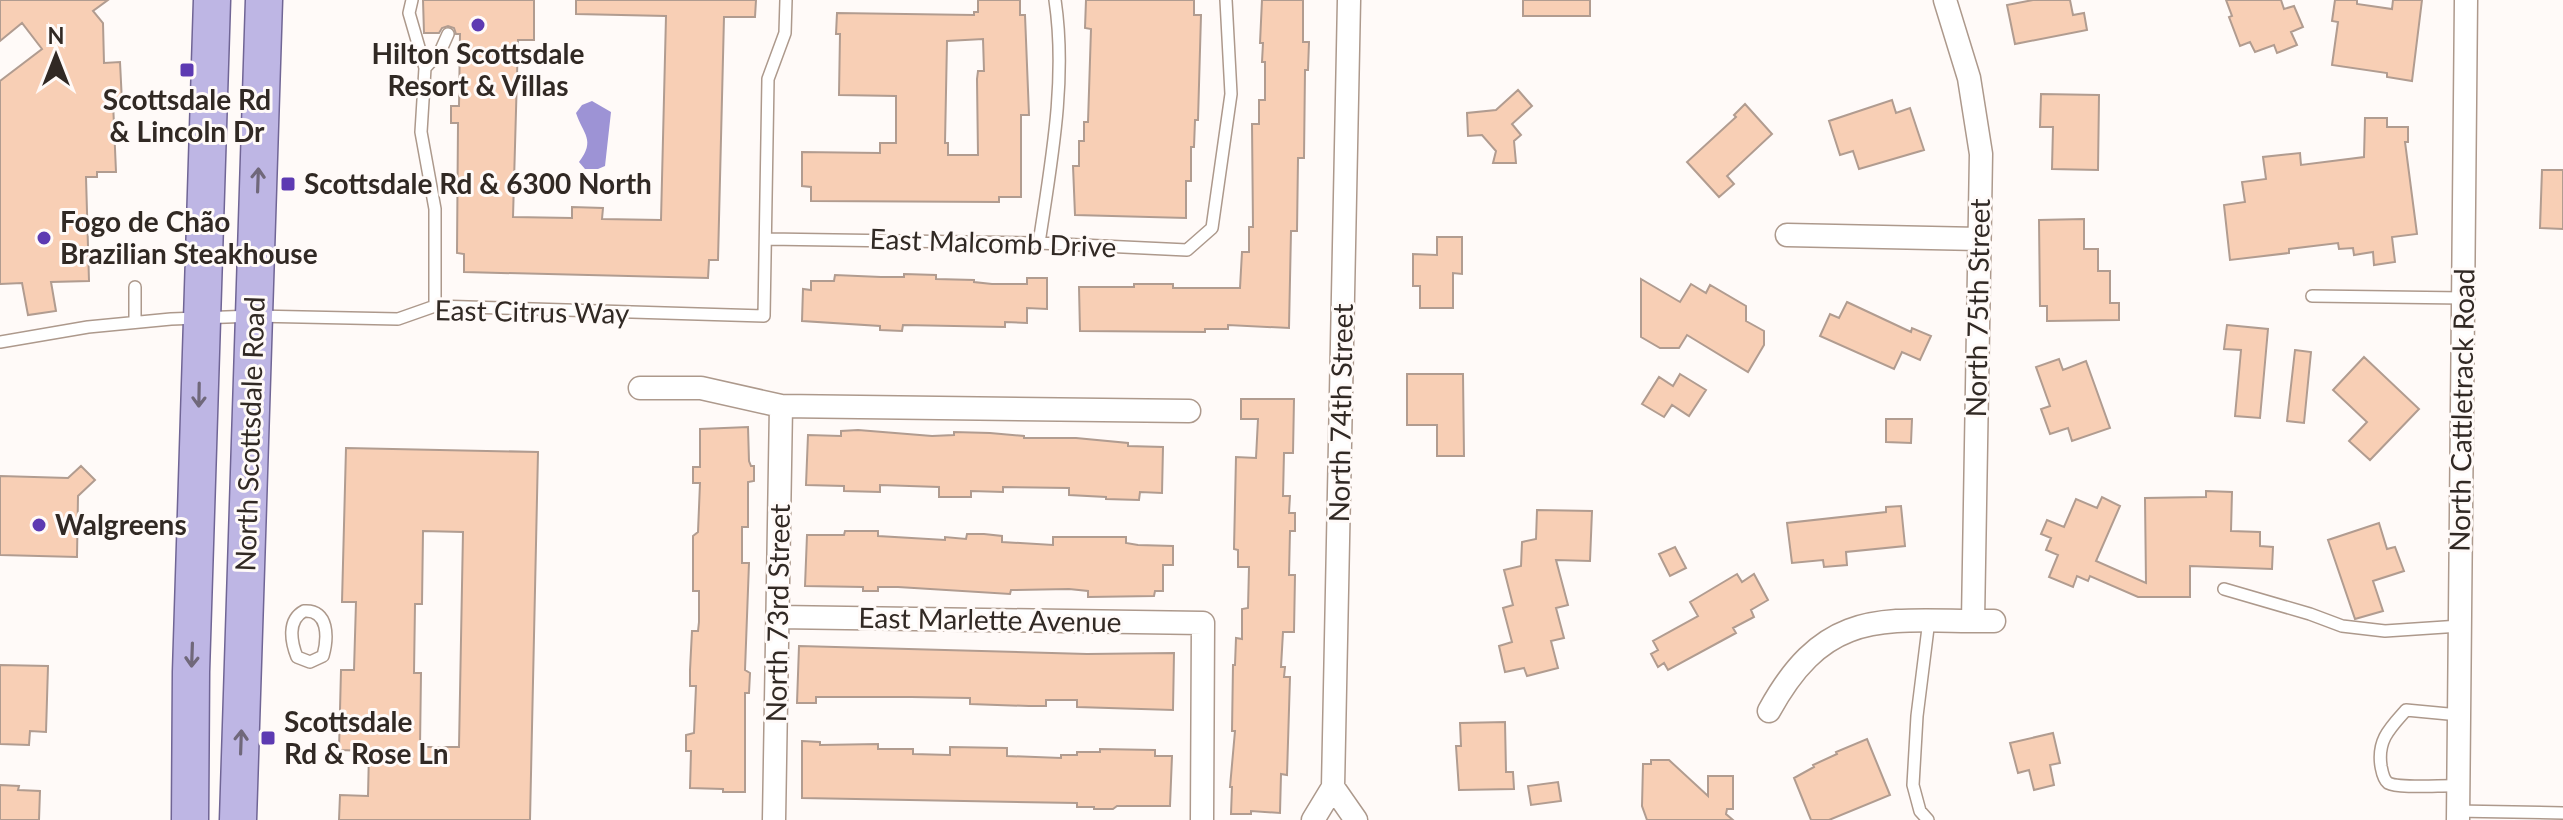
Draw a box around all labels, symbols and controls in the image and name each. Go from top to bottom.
north arrow [16,16,96,96]
marker: Hilton Scottsdale Resort & Villas [469,16,487,34]
text: N [48,22,64,49]
place label: Hilton Scottsdale Resort & Villas [372,36,584,102]
marker: Scottsdale Rd & Lincoln Dr [178,61,196,79]
place label: Scottsdale Rd & Lincoln Dr [103,82,271,148]
place label: Scottsdale Rd & 6300 North [304,166,652,200]
one-way arrow [251,167,266,194]
marker: Scottsdale Rd & 6300 North [279,175,297,193]
street label: North 75th Street [1958,198,1996,418]
place label: Fogo de Chão Brazilian Steakhouse [60,204,318,270]
street label: East Malcomb Drive [869,221,1117,263]
marker: Fogo de Chão Brazilian Steakhouse [35,229,53,247]
street label: North Cattletrack Road [2442,268,2480,552]
street label: East Citrus Way [434,292,630,330]
street label: North Scottsdale Road [227,296,271,572]
street label: North 74th Street [1321,303,1359,523]
one-way arrow [191,381,207,408]
street label: North 73rd Street [758,503,796,723]
place label: Walgreens [55,507,187,541]
marker: Walgreens [30,516,48,534]
street label: East Marlette Avenue [858,600,1122,638]
one-way arrow [184,641,199,668]
place label: Scottsdale Rd & Rose Ln [284,704,449,770]
one-way arrow [233,729,248,756]
marker: Scottsdale Rd & Rose Ln [259,729,277,747]

